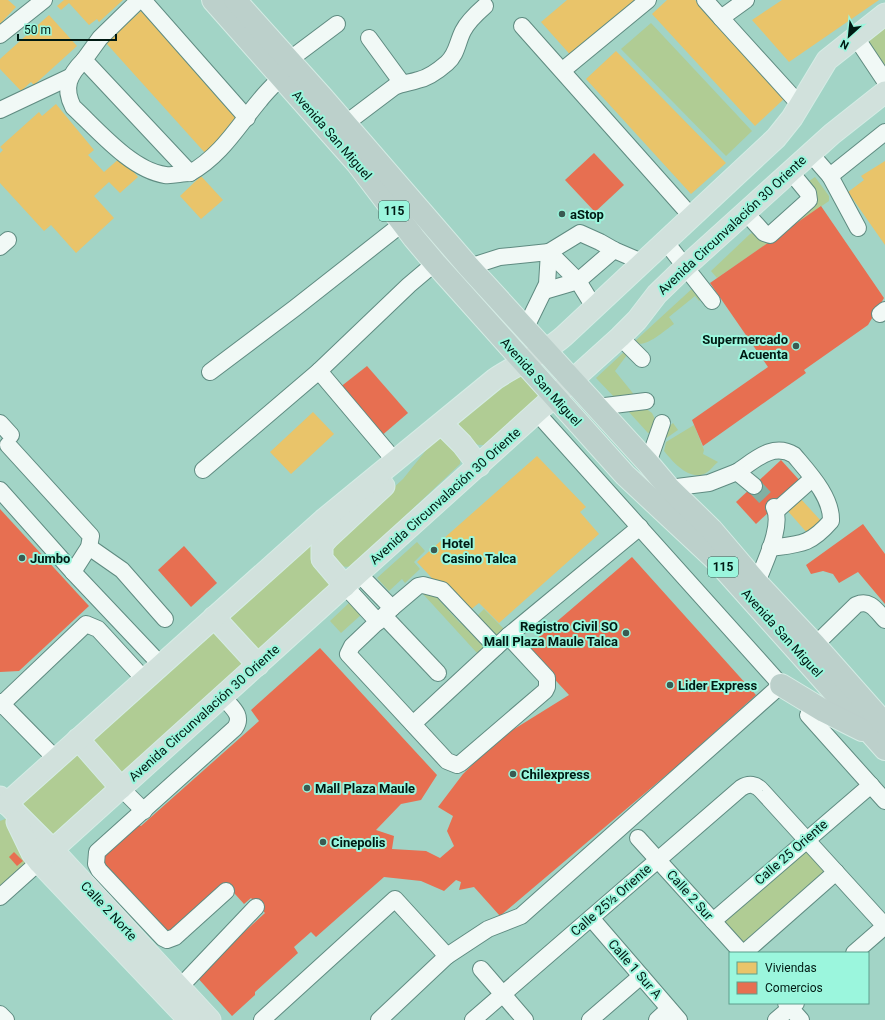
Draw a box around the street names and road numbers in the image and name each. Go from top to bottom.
street label: Avenida San Miguel [289,87,375,183]
street label: Avenida Circunvalación 30 Oriente [655,152,809,298]
road number: 115 [379,201,409,221]
street label: Avenida San Miguel [497,335,585,429]
street label: Avenida Circunvalación 30 Oriente [367,424,523,568]
road number: 115 [708,557,738,577]
street label: Avenida San Miguel [738,586,826,680]
street label: Avenida Circunvalación 30 Oriente [126,641,282,785]
street label: Calle 25 Oriente [752,816,831,888]
street label: Calle 25½ Oriente [568,861,654,939]
street label: Calle 2 Sur [664,867,717,923]
street label: Calle 2 Norte [78,878,140,944]
street label: Calle 1 Sur A [605,936,665,1002]

